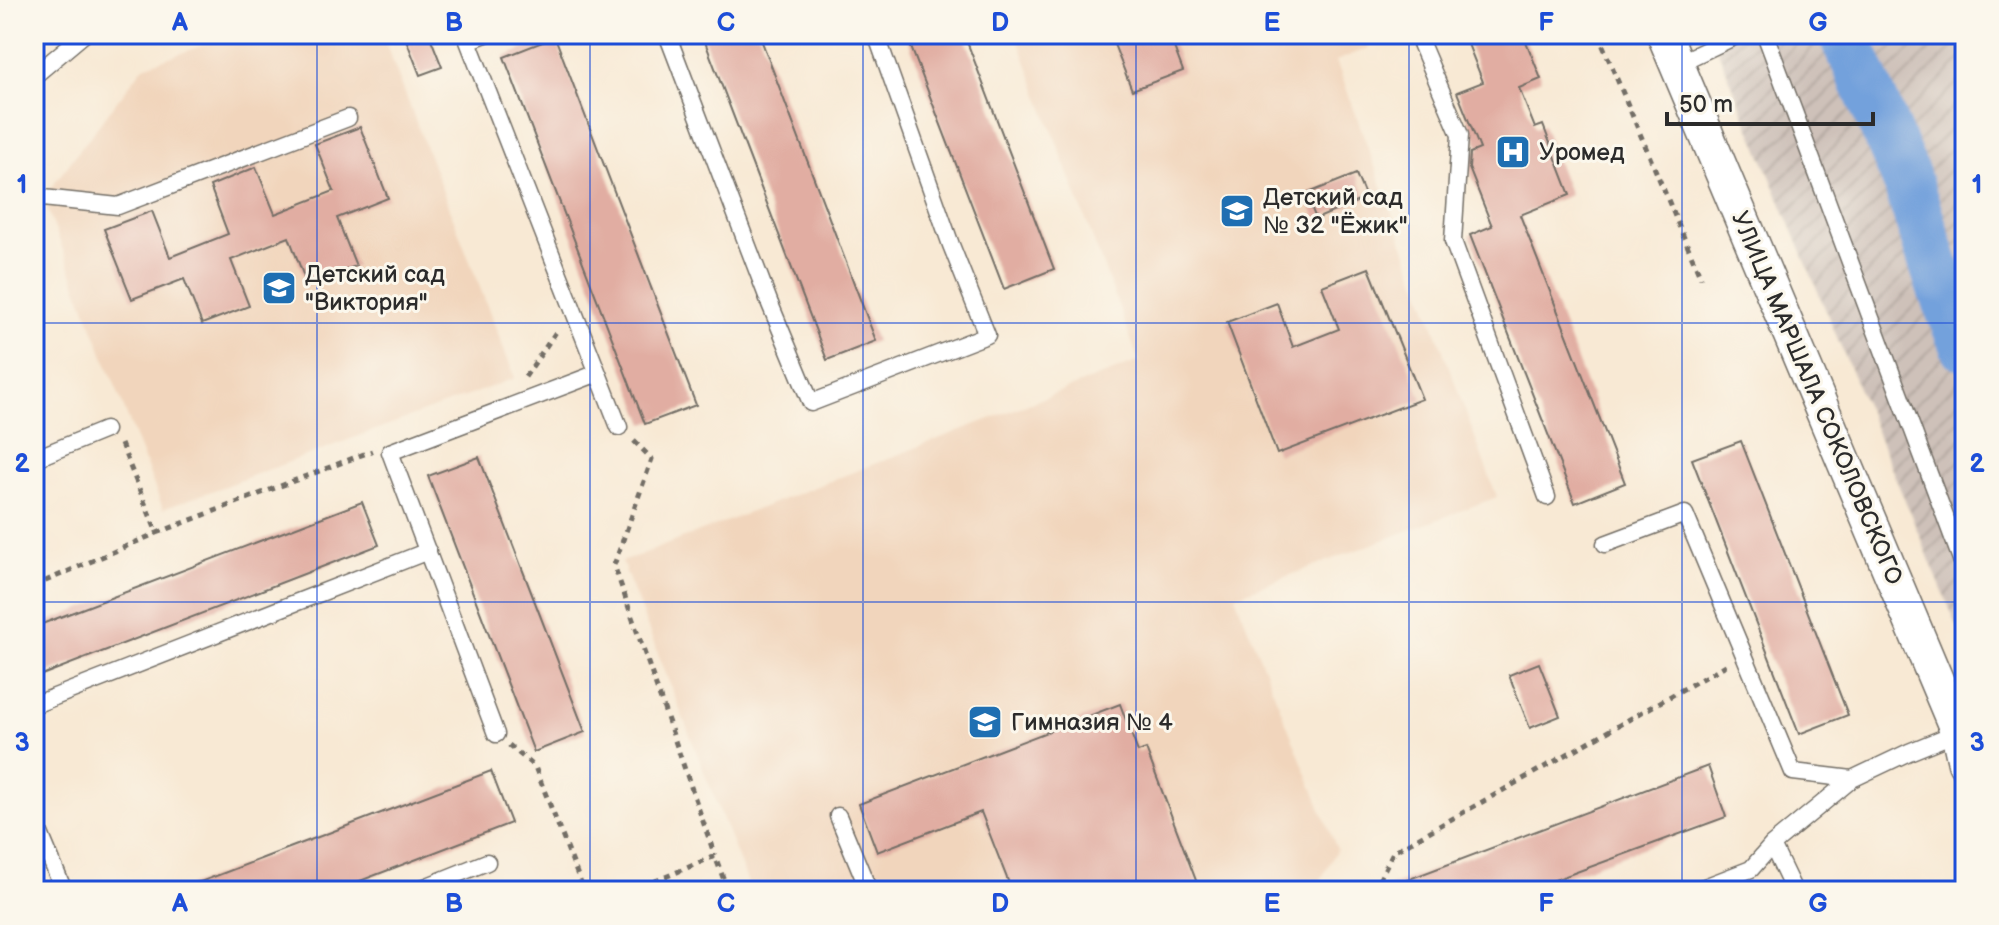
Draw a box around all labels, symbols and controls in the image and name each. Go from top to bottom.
text: A [171,8,188,39]
text: B [445,8,463,39]
text: C [717,8,735,39]
text: D [991,8,1009,39]
text: E [1264,8,1281,39]
text: F [1538,8,1554,39]
text: G [1808,8,1828,39]
scale bar [1667,76,1873,126]
text: 50 m [1679,90,1733,119]
hospital icon: Уромед [1494,133,1532,171]
place label: Уромед [1539,138,1625,167]
text: 1 [17,170,27,201]
text: 1 [1972,170,1982,201]
place label: Детский сад № 32 "Ёжик" [1263,183,1408,240]
school or university icon: Детский сад № 32 "Ёжик" [1218,192,1256,230]
street label: УЛИЦА МАРШАЛА СОКОЛОВСКОГО [1725,207,1909,589]
place label: Детский сад "Виктория" [305,260,445,317]
school or university icon: Детский сад "Виктория" [260,269,298,307]
text: 2 [14,449,30,480]
text: 2 [1969,449,1985,480]
school or university icon: Гимназия № 4 [966,703,1004,741]
place label: Гимназия № 4 [1011,708,1173,737]
text: 3 [14,728,30,759]
text: 3 [1969,728,1985,759]
text: A [171,889,188,920]
text: B [445,889,463,920]
text: C [717,889,735,920]
text: D [991,889,1009,920]
text: E [1264,889,1281,920]
text: F [1538,889,1554,920]
text: G [1808,889,1828,920]

